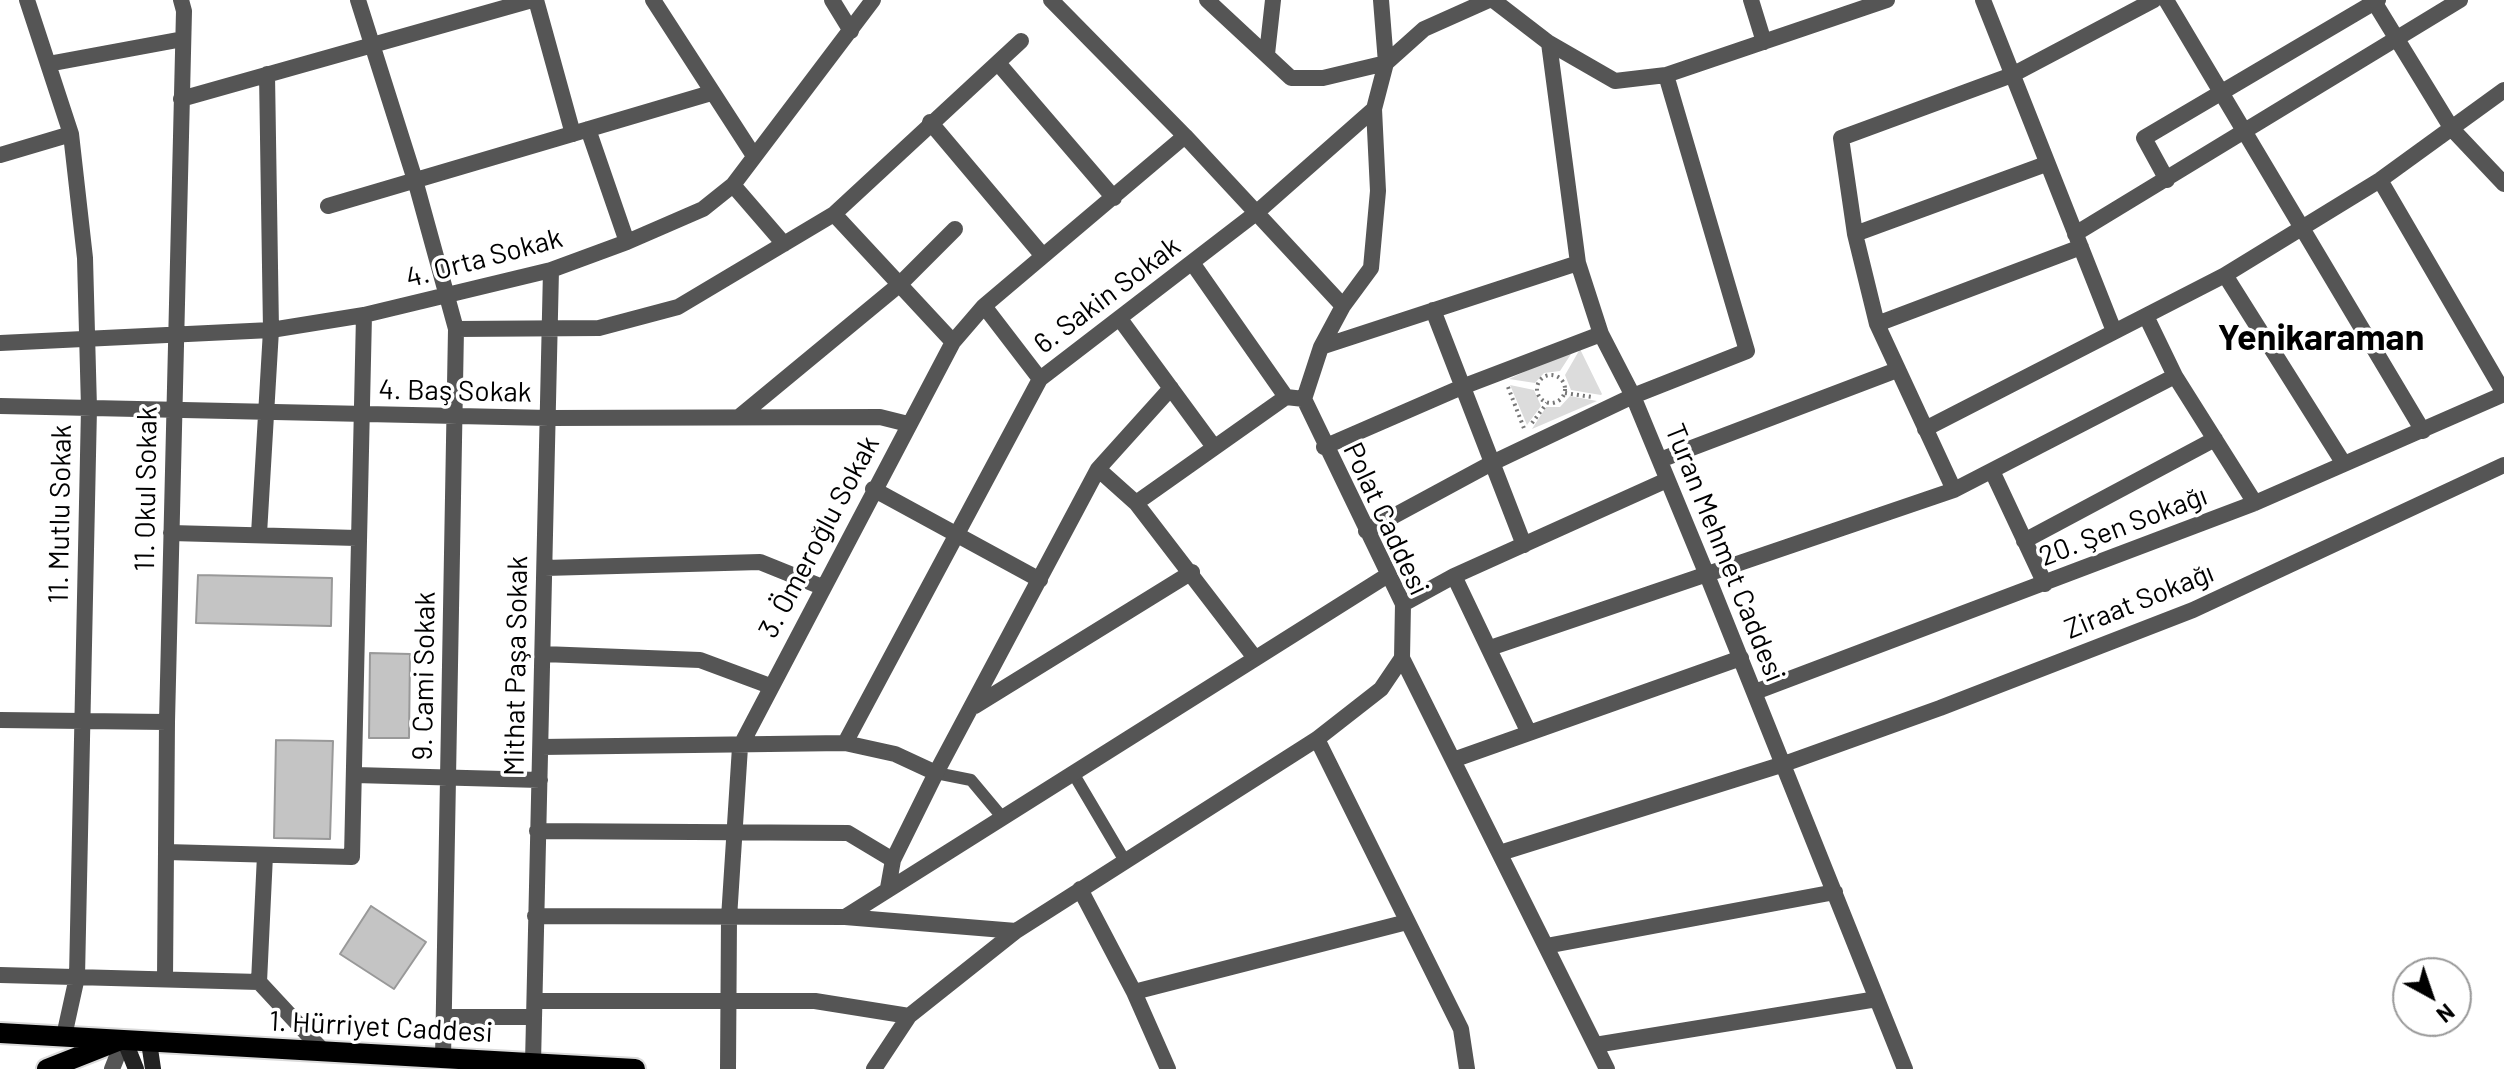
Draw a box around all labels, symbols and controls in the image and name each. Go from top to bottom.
street label: 4. Orta Sokak [402,221,566,295]
street label: 6. Sakin Sokak [1027,229,1187,361]
district label: Yenikaraman [2218,316,2424,360]
street label: 4. Baş Sokak [378,373,532,409]
street label: 11. Okul Sokak [128,406,164,572]
street label: Turan Mehmet Caddesi [1658,419,1792,687]
street label: 11. Mutlu Sokak [42,424,78,604]
street label: 3. Ömeroğlu Sokak [752,430,886,644]
street label: Polat Caddesi [1336,437,1436,601]
street label: 20. Şen Sokağı [2034,479,2212,573]
street label: Mithat Paşa Sokak [497,556,535,776]
street label: Ziraat Sokağı [2060,556,2218,646]
street label: 9. Cami Sokak [406,591,442,761]
north arrow [2392,957,2472,1037]
text: N [2432,999,2460,1029]
street label: 1. Hürriyet Caddesi [268,1004,494,1050]

